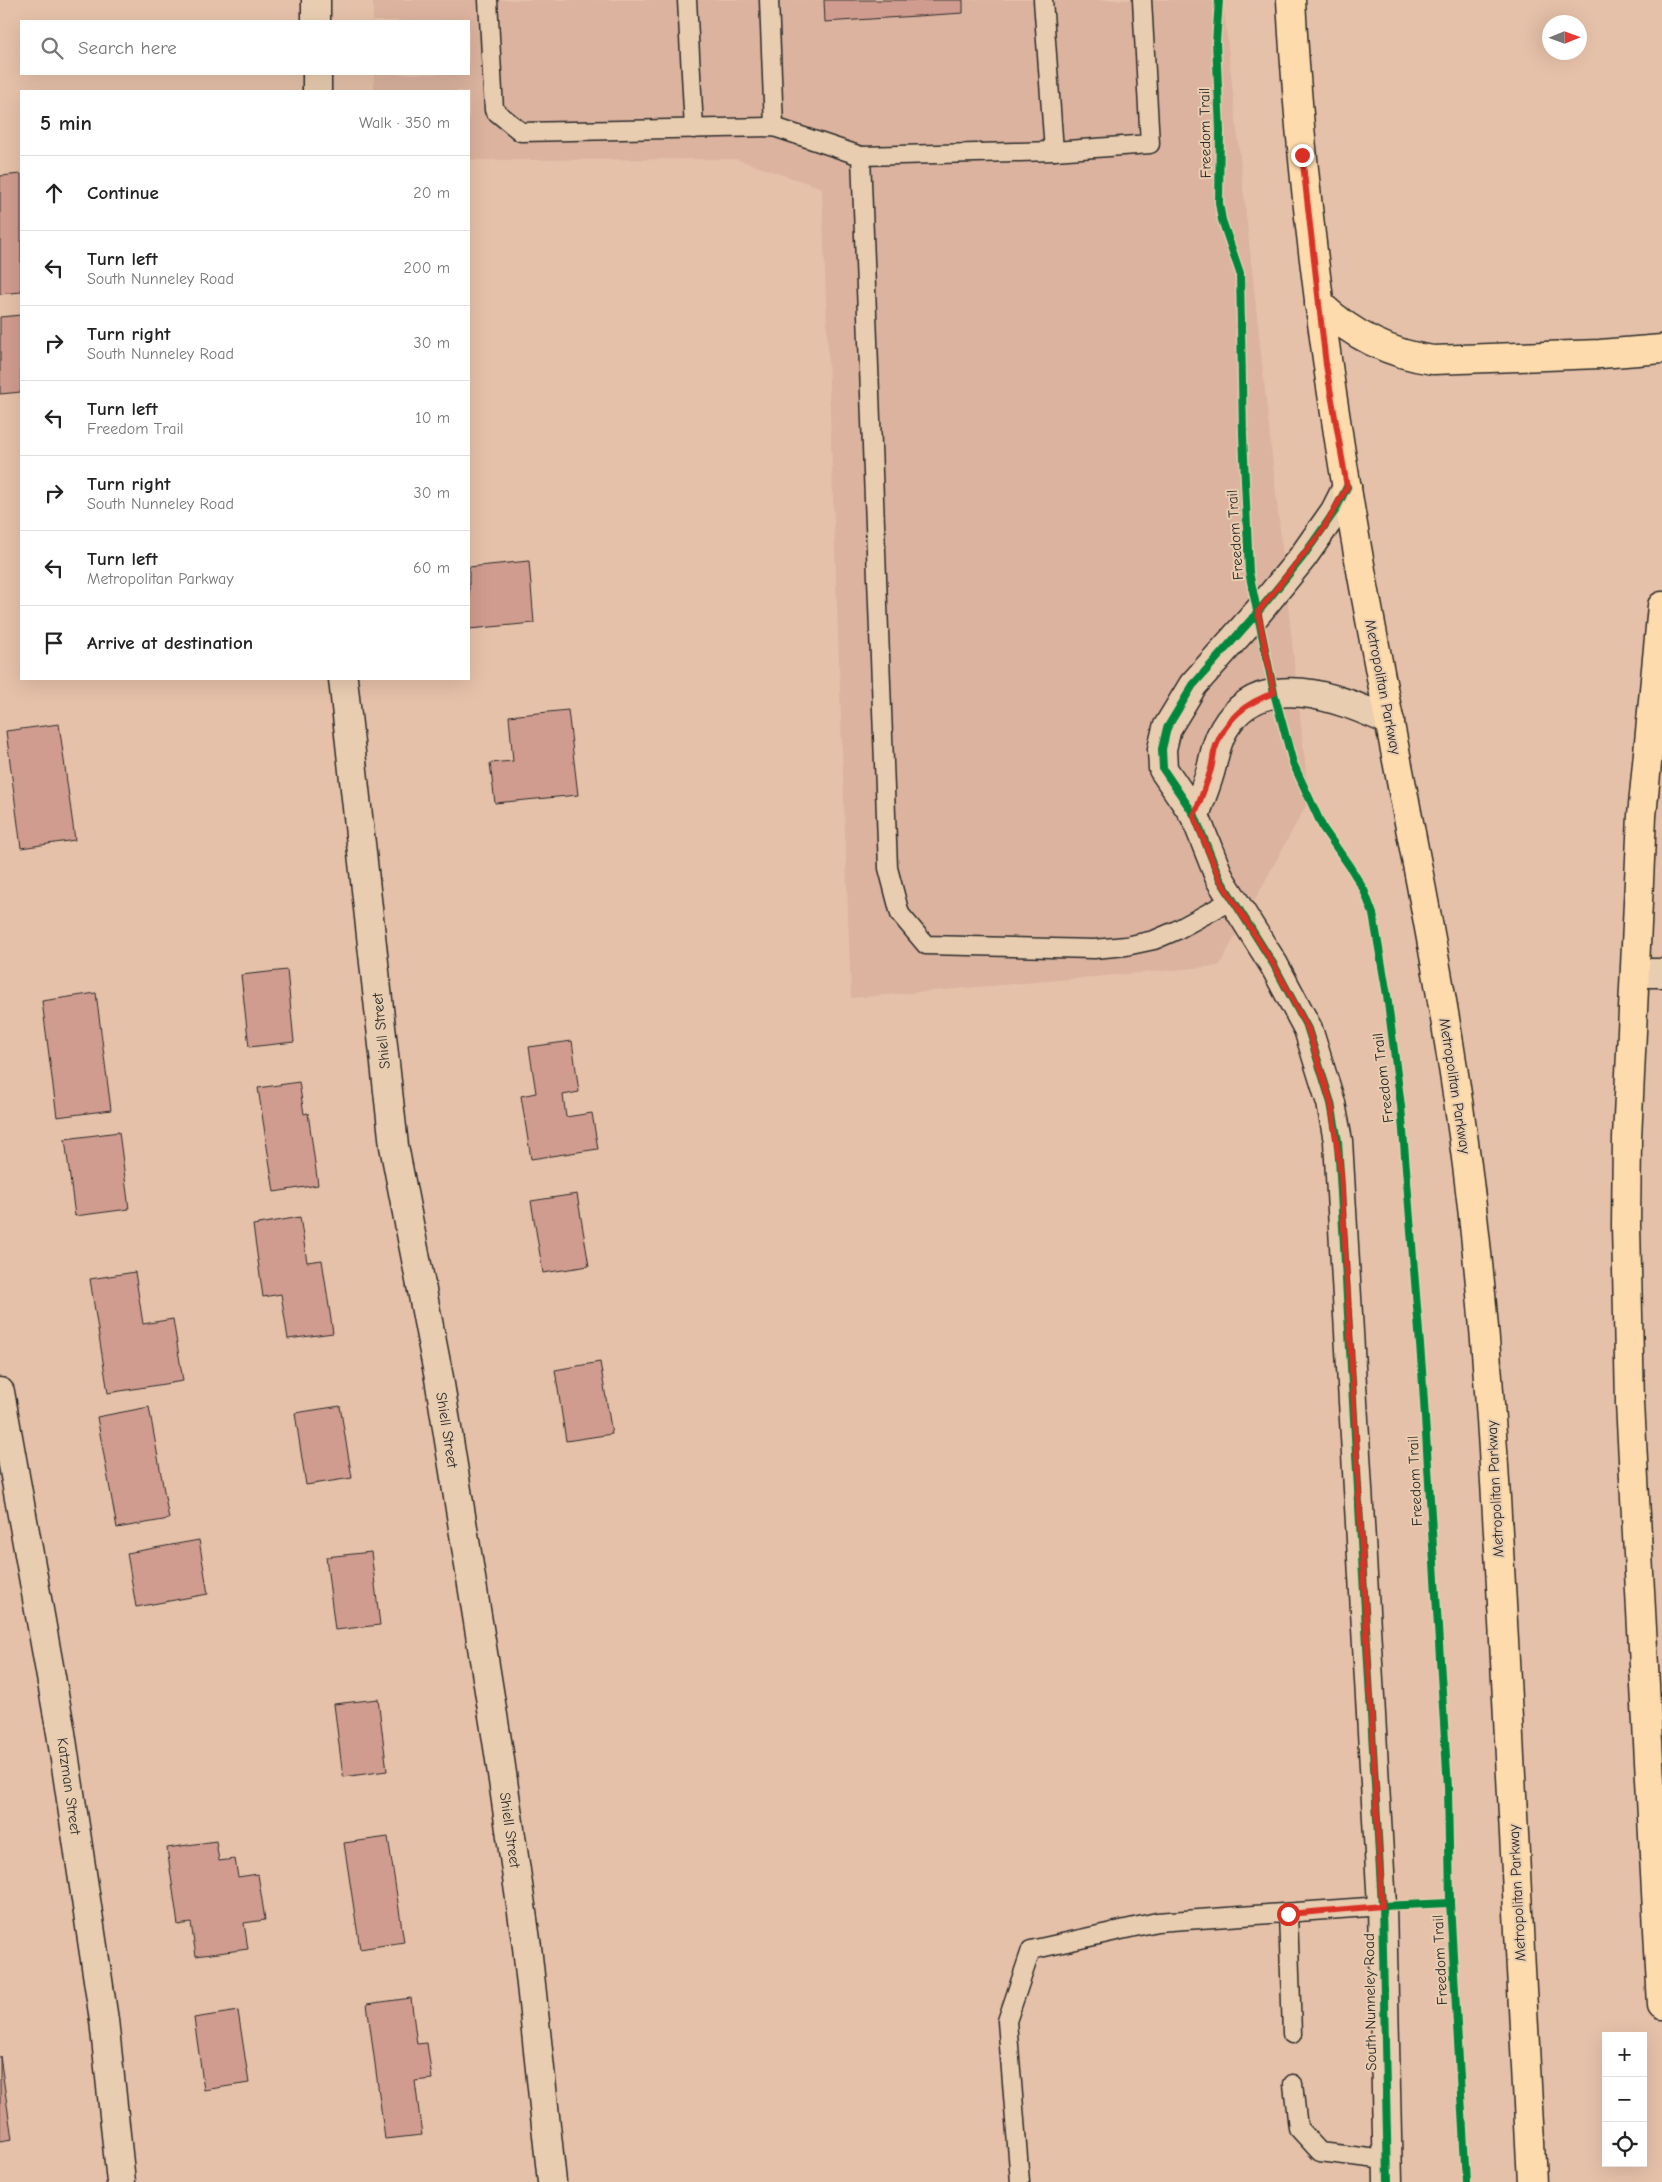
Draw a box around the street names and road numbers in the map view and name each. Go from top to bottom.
street label: Freedom Trail [1195,88,1215,178]
street label: Freedom Trail [1223,489,1247,581]
street label: Metropolitan Parkway [1361,618,1405,756]
street label: Shiell Street [368,991,394,1070]
street label: Metropolitan Parkway [1435,1017,1475,1156]
street label: Freedom Trail [1369,1032,1397,1124]
street label: Shiell Street [432,1391,462,1470]
street label: Metropolitan Parkway [1482,1420,1508,1558]
street label: Freedom Trail [1404,1435,1426,1527]
street label: Katzman Street [53,1736,85,1836]
street label: Shiell Street [496,1791,524,1870]
street label: Metropolitan Parkway [1504,1824,1530,1962]
street label: Freedom Trail [1429,1914,1451,2006]
street label: South Nunneley Road [1360,1933,1380,2071]

